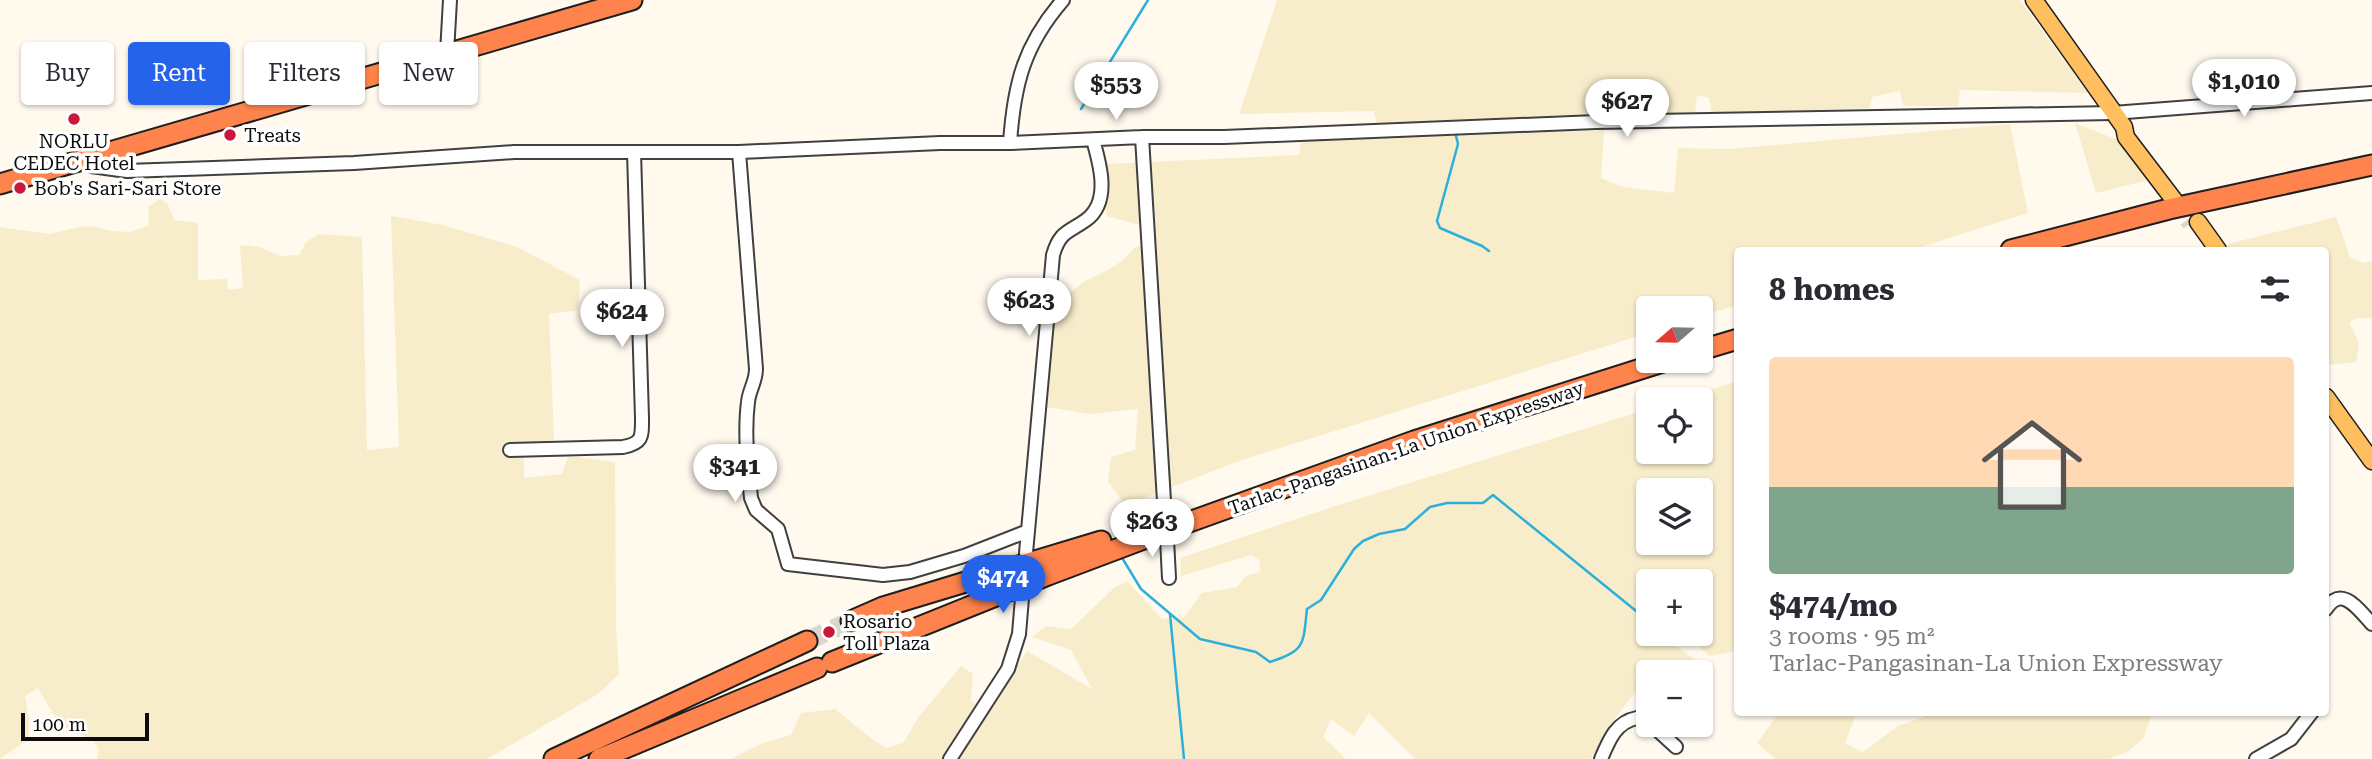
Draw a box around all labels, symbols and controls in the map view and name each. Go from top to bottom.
chip: Buy [21,42,114,105]
chip: Rent [128,42,230,105]
chip: Filters [244,42,365,105]
chip: New [379,42,478,105]
pin: $1,010 [2187,60,2301,119]
pin: $553 [1075,62,1157,122]
text: $1,010 [2208,68,2280,95]
text: $553 [1090,71,1142,98]
pin: $627 [1586,80,1668,139]
text: $627 [1601,88,1653,115]
marker: NORLU CEDEC Hotel [66,111,82,127]
place label: Treats [244,124,301,147]
marker: Treats [222,127,238,143]
place label: NORLU CEDEC Hotel [13,130,135,175]
place label: Bob's Sari-Sari Store [34,177,221,200]
marker: Bob's Sari-Sari Store [12,180,28,196]
icon: filters [2256,270,2294,308]
text: 8 homes [1769,272,1895,307]
pin: $623 [988,278,1070,338]
text: $623 [1003,287,1055,314]
pin: $624 [581,290,663,349]
north arrow [1636,296,1713,373]
map controls [1636,296,1713,737]
text: $624 [596,298,648,325]
street label: Tarlac-Pangasinan-La Union Expressway [1225,376,1588,520]
button: locate [1636,387,1713,464]
icon: home [1969,402,2095,528]
pin: $341 [694,444,776,504]
text: $341 [709,453,761,480]
button: layers [1636,478,1713,555]
pin: $263 [1111,500,1193,559]
text: $263 [1126,508,1178,535]
pin: $474 [962,556,1044,615]
text: $474 [977,564,1029,591]
button: + [1636,569,1713,646]
text: $474/mo [1769,588,1898,623]
place label: Rosario Toll Plaza [843,610,931,655]
text: 3 rooms · 95 m² [1769,623,1935,650]
marker: Rosario Toll Plaza [821,624,837,640]
text: Tarlac-Pangasinan-La Union Expressway [1769,650,2223,677]
button: − [1636,660,1713,737]
scale bar [21,710,149,742]
text: 100 m [32,713,86,736]

